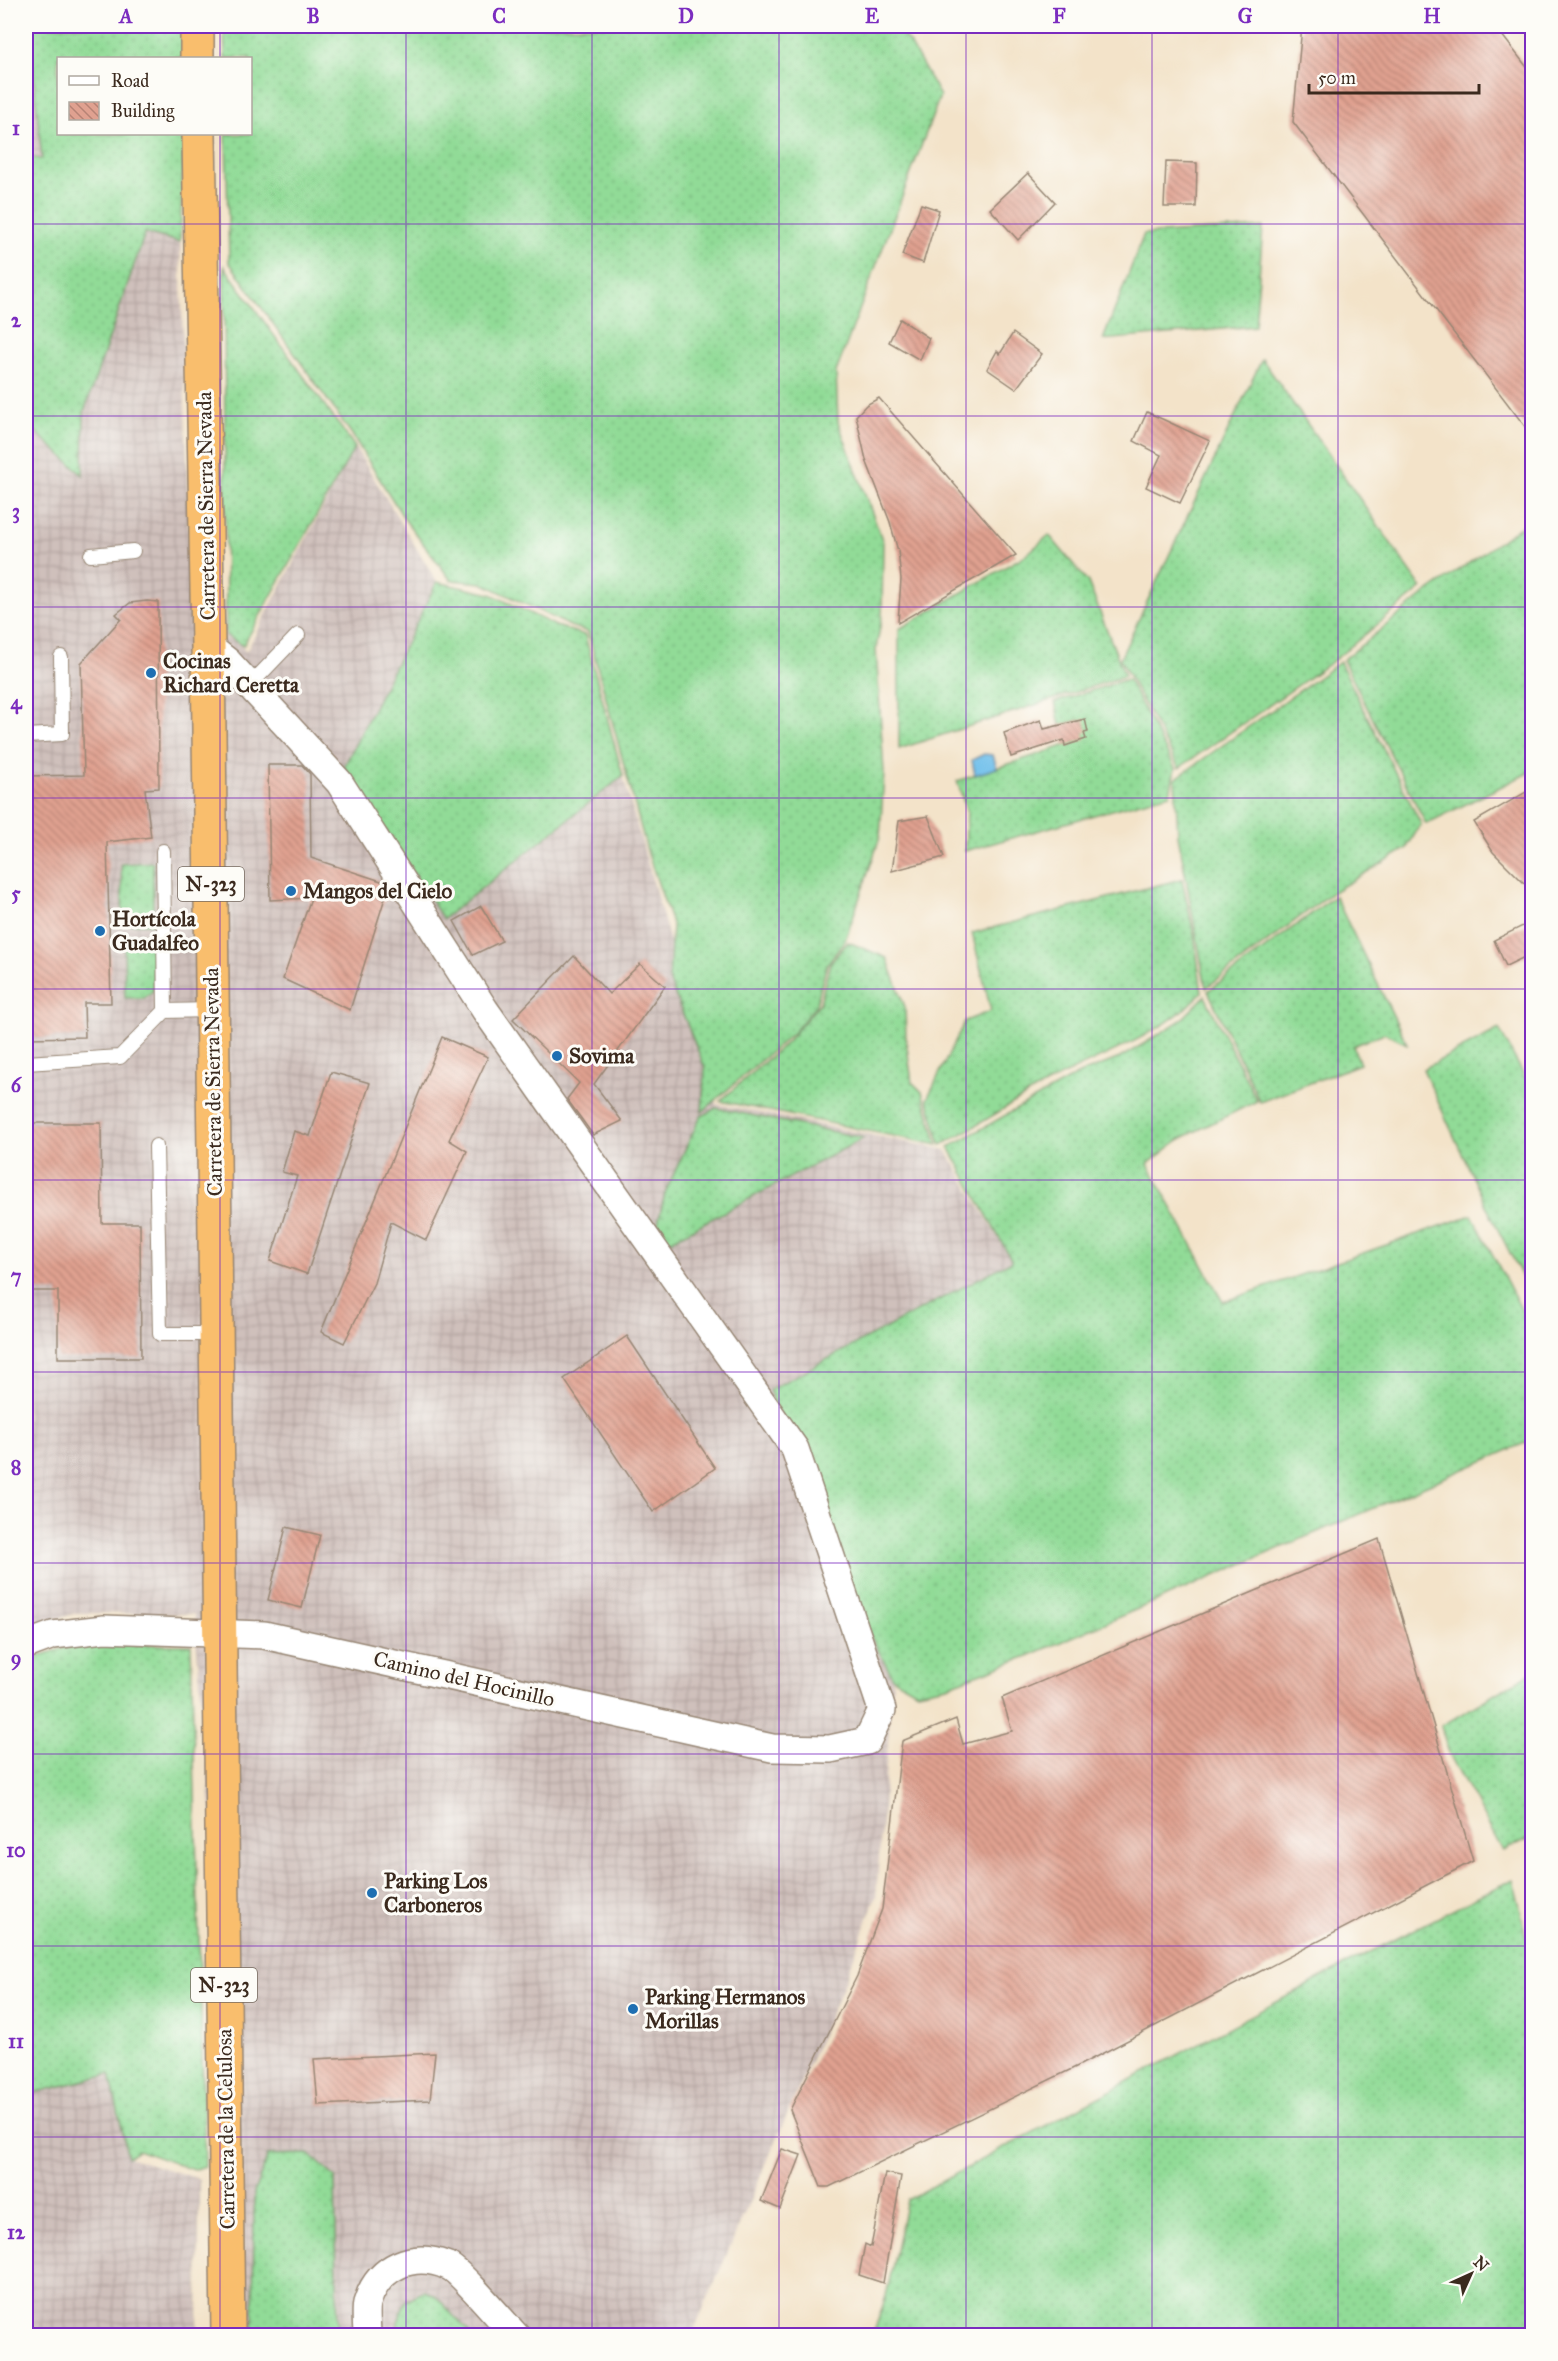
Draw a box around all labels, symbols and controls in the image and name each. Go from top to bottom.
text: A [117,4,133,28]
text: B [306,4,320,28]
text: C [492,4,506,28]
text: D [678,4,694,28]
text: E [865,4,880,28]
text: F [1052,4,1066,28]
text: G [1238,4,1253,28]
text: H [1423,4,1441,28]
legend [57,57,252,135]
scale bar [1309,57,1478,95]
text: 50 m [1318,67,1356,89]
text: Road [111,70,149,92]
text: Building [111,100,175,123]
text: 1 [12,116,20,140]
text: 2 [11,308,22,332]
street label: Carretera de Sierra Nevada [191,391,221,621]
text: 3 [12,499,20,524]
place label: Cocinas Richard Ceretta [163,648,300,698]
marker: Cocinas Richard Ceretta [144,666,158,680]
text: 4 [10,690,22,715]
road number: N-323 [178,867,244,901]
place label: Mangos del Cielo [303,878,452,904]
text: 5 [11,881,21,905]
marker: Mangos del Cielo [284,884,298,898]
place label: Hortícola Guadalfeo [112,906,199,956]
marker: Hortícola Guadalfeo [93,924,107,938]
street label: Carretera de Sierra Nevada [198,967,228,1197]
place label: Sovima [569,1043,635,1069]
marker: Sovima [550,1049,564,1063]
text: 6 [11,1073,23,1097]
text: 7 [11,1264,22,1288]
text: 8 [11,1455,21,1479]
text: 9 [11,1646,21,1671]
street label: Camino del Hocinillo [371,1646,557,1713]
text: 10 [6,1838,26,1862]
place label: Parking Los Carboneros [384,1868,488,1918]
marker: Parking Los Carboneros [365,1886,379,1900]
road number: N-323 [191,1968,257,2002]
place label: Parking Hermanos Morillas [645,1984,806,2034]
marker: Parking Hermanos Morillas [626,2002,640,2016]
street label: Carretera de la Celulosa [211,2028,241,2229]
text: 11 [8,2029,24,2053]
text: 12 [7,2220,26,2244]
north arrow [1441,2244,1501,2304]
text: N [1470,2252,1493,2276]

